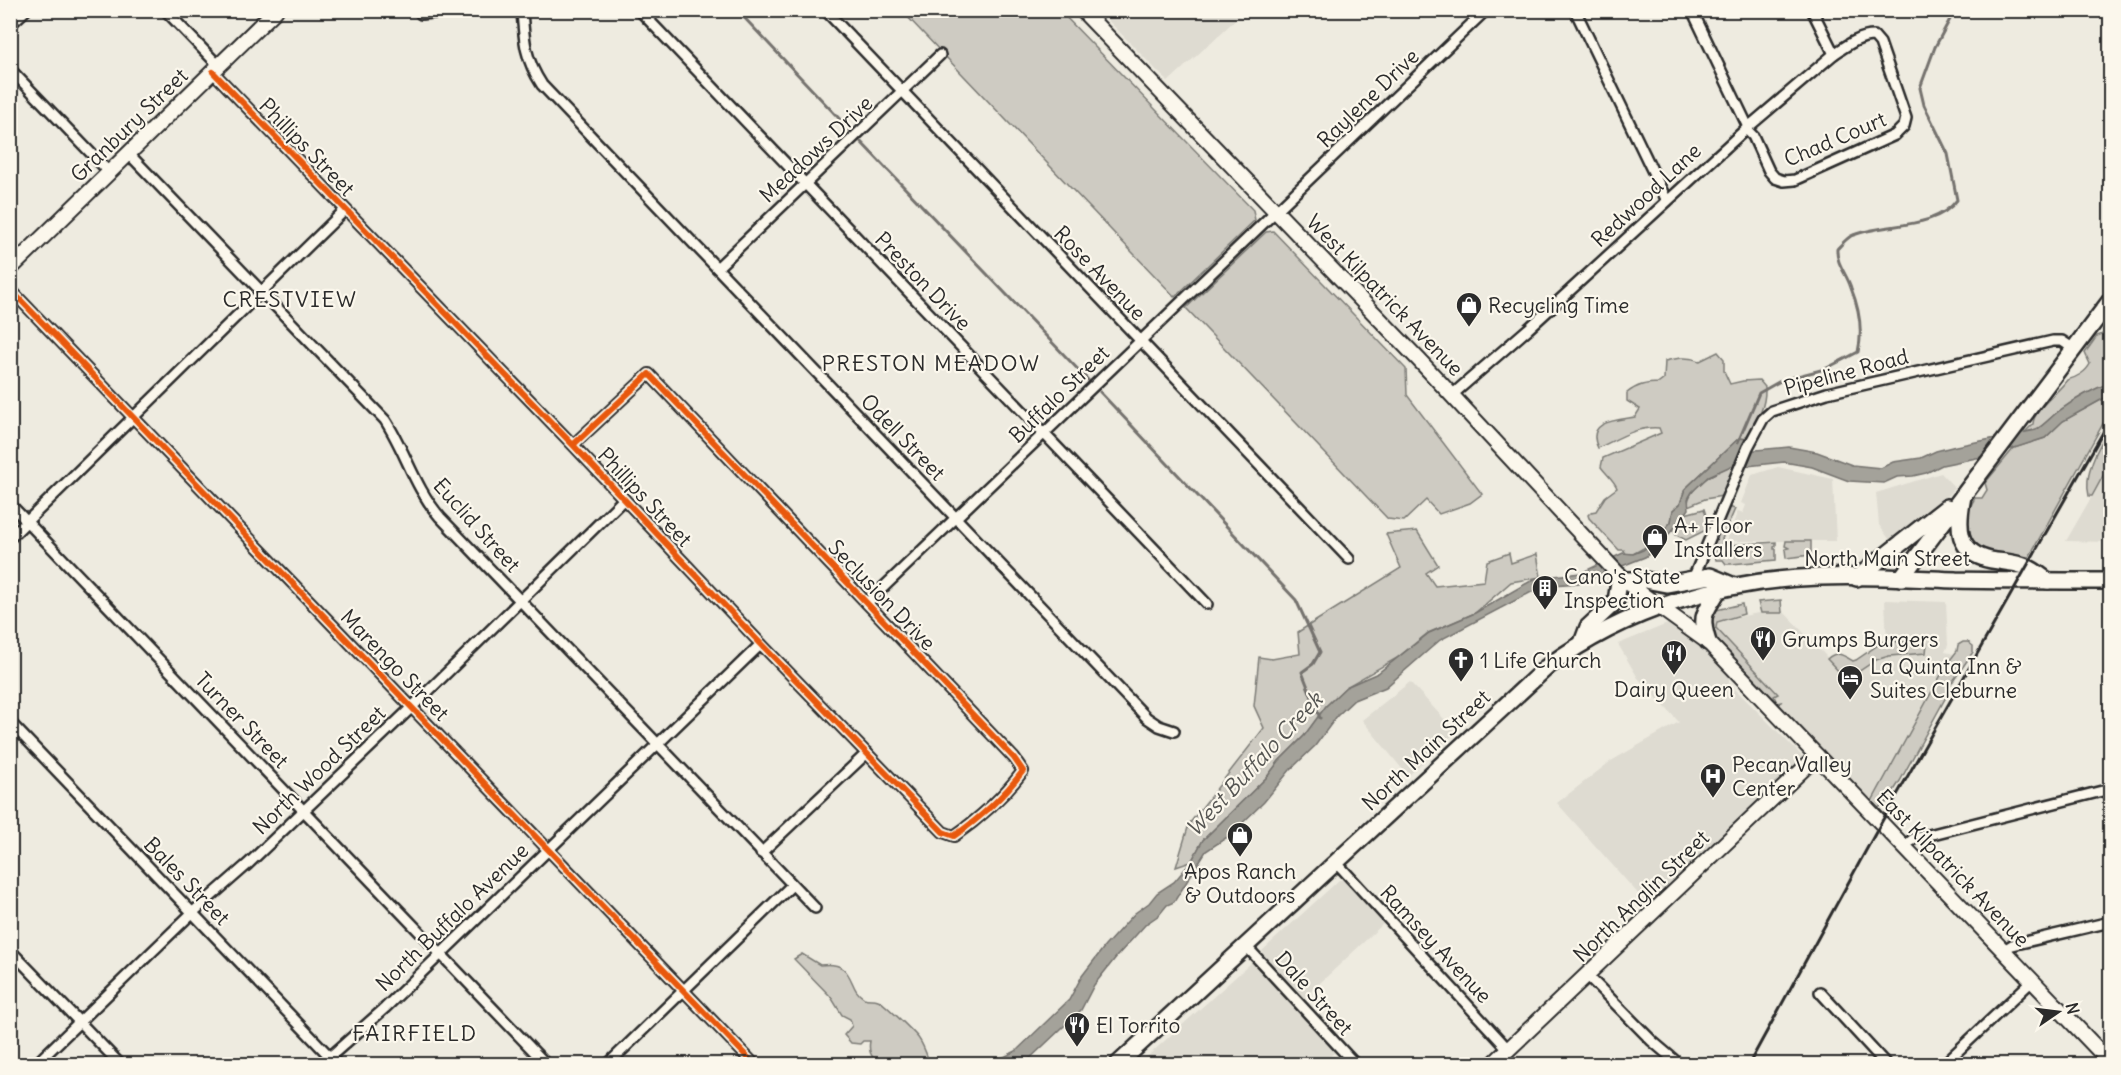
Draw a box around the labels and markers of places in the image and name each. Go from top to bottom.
shop icon: Recycling Time [1454,290,1484,328]
place label: Recycling Time [1488,292,1629,319]
place label: A+ Floor Installers [1674,512,1763,563]
shop icon: A+ Floor Installers [1640,522,1670,560]
place label: Cano's State Inspection [1564,563,1680,614]
building icon: Cano's State Inspection [1530,573,1560,611]
restaurant icon: Grumps Burgers [1748,624,1778,662]
place label: Grumps Burgers [1782,626,1938,653]
restaurant icon: Dairy Queen [1659,638,1689,676]
church icon: 1 Life Church [1446,645,1476,683]
place label: 1 Life Church [1480,647,1601,674]
place label: La Quinta Inn & Suites Cleburne [1870,653,2022,704]
hotel icon: La Quinta Inn & Suites Cleburne [1835,663,1865,701]
place label: Dairy Queen [1614,676,1734,703]
place label: Pecan Valley Center [1732,751,1852,802]
hospital icon: Pecan Valley Center [1698,761,1728,799]
shop icon: Apos Ranch & Outdoors [1225,820,1255,858]
place label: Apos Ranch & Outdoors [1184,858,1296,909]
restaurant icon: El Torrito [1062,1010,1092,1048]
place label: El Torrito [1096,1012,1180,1039]

